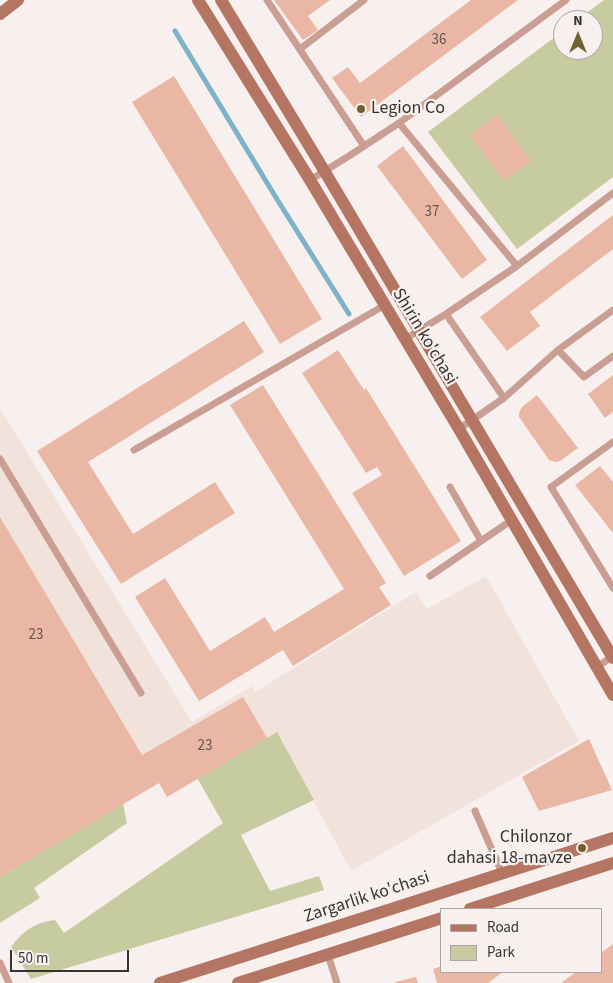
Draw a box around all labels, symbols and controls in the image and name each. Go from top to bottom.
north arrow [553,10,603,60]
text: N [573,11,583,31]
house number: 36 [432,32,446,50]
place label: Legion Co [371,98,445,120]
marker: Legion Co [355,103,367,115]
house number: 37 [425,204,439,222]
street label: Shirin ko'chasi [387,285,461,389]
house number: 23 [29,627,43,645]
house number: 23 [198,738,212,756]
place label: Chilonzor dahasi 18-mavze [447,827,572,870]
marker: Chilonzor dahasi 18-mavze [576,842,588,854]
street label: Zargarlik ko'chasi [301,867,433,929]
legend [440,908,603,973]
text: Road [487,917,519,938]
scale bar [12,940,131,972]
text: Park [487,942,515,963]
text: 50 m [18,948,48,969]

